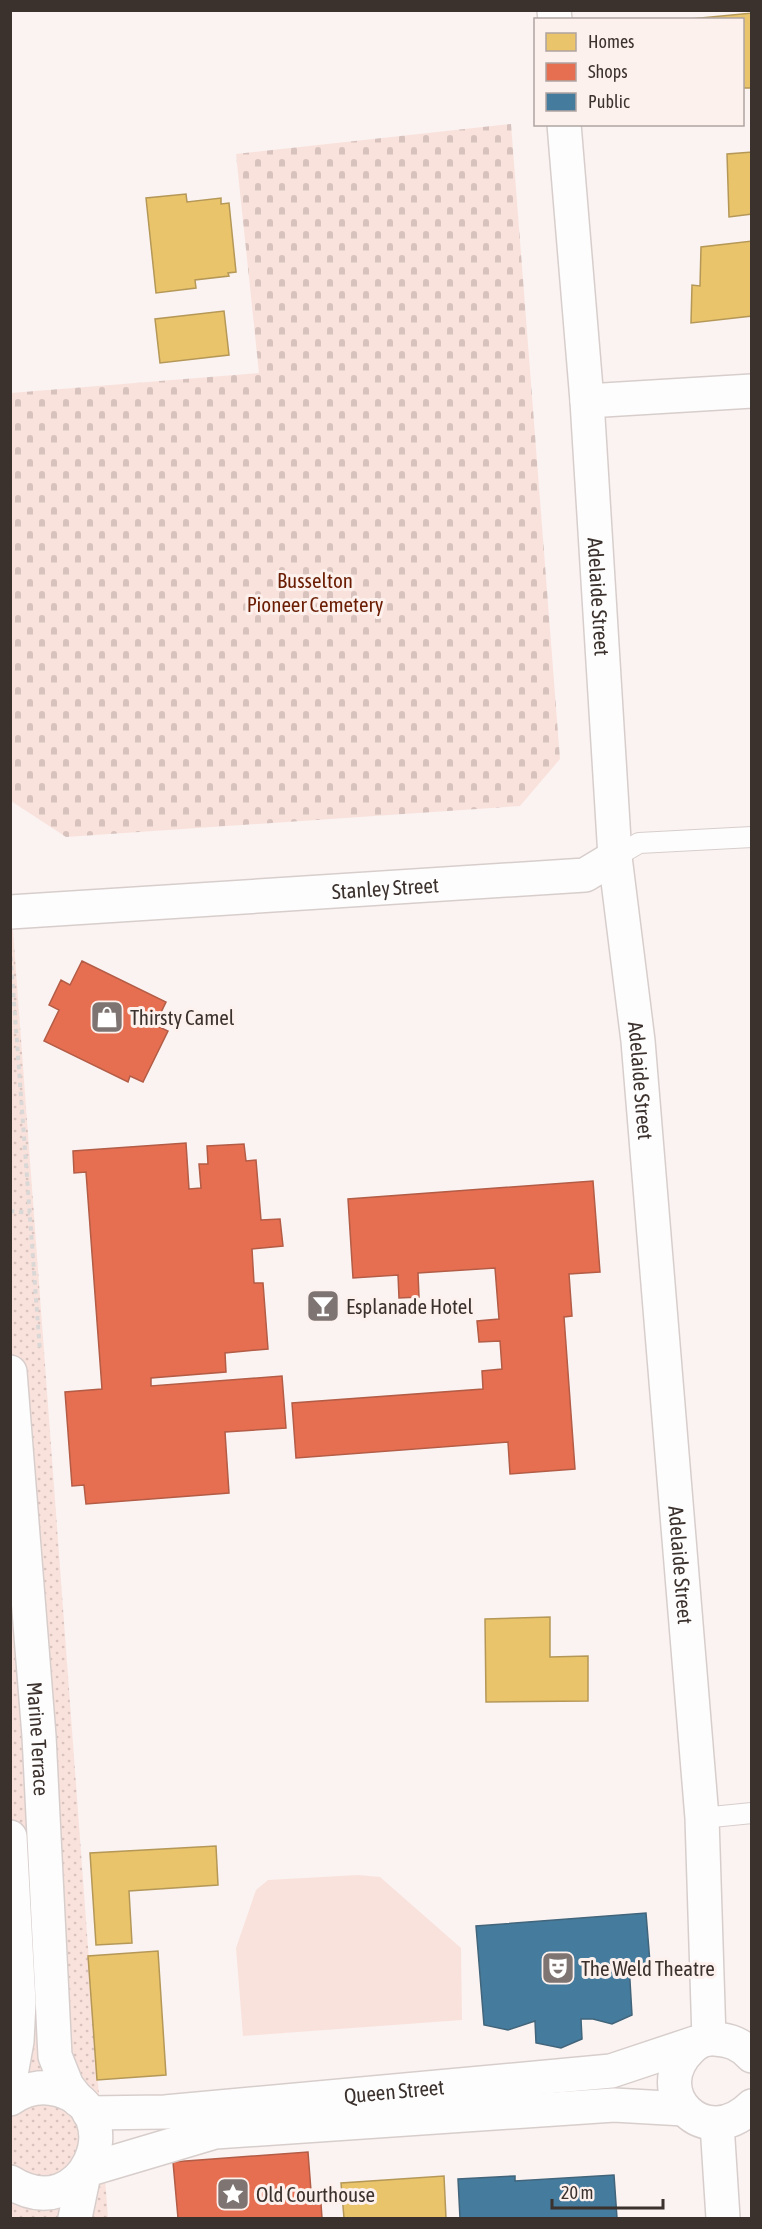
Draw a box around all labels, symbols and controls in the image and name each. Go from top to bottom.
legend [534,18,744,126]
text: Homes [588,31,634,52]
text: Shops [588,61,628,82]
text: Public [588,91,630,112]
street label: Adelaide Street [583,537,615,657]
park label: Busselton Pioneer Cemetery [247,568,384,616]
street label: Stanley Street [331,872,439,903]
shop icon: Thirsty Camel [89,999,125,1035]
place label: Thirsty Camel [130,1005,235,1029]
street label: Adelaide Street [624,1020,658,1141]
bar icon: Esplanade Hotel [305,1288,341,1324]
place label: Esplanade Hotel [346,1294,473,1318]
street label: Adelaide Street [664,1505,698,1625]
street label: Marine Terrace [23,1681,54,1796]
theatre icon: The Weld Theatre [540,1950,576,1986]
place label: The Weld Theatre [581,1956,715,1980]
street label: Queen Street [343,2074,445,2108]
scale bar [552,2172,663,2210]
place icon: Old Courthouse [215,2176,251,2212]
place label: Old Courthouse [256,2182,375,2206]
text: 20 m [561,2182,593,2203]

